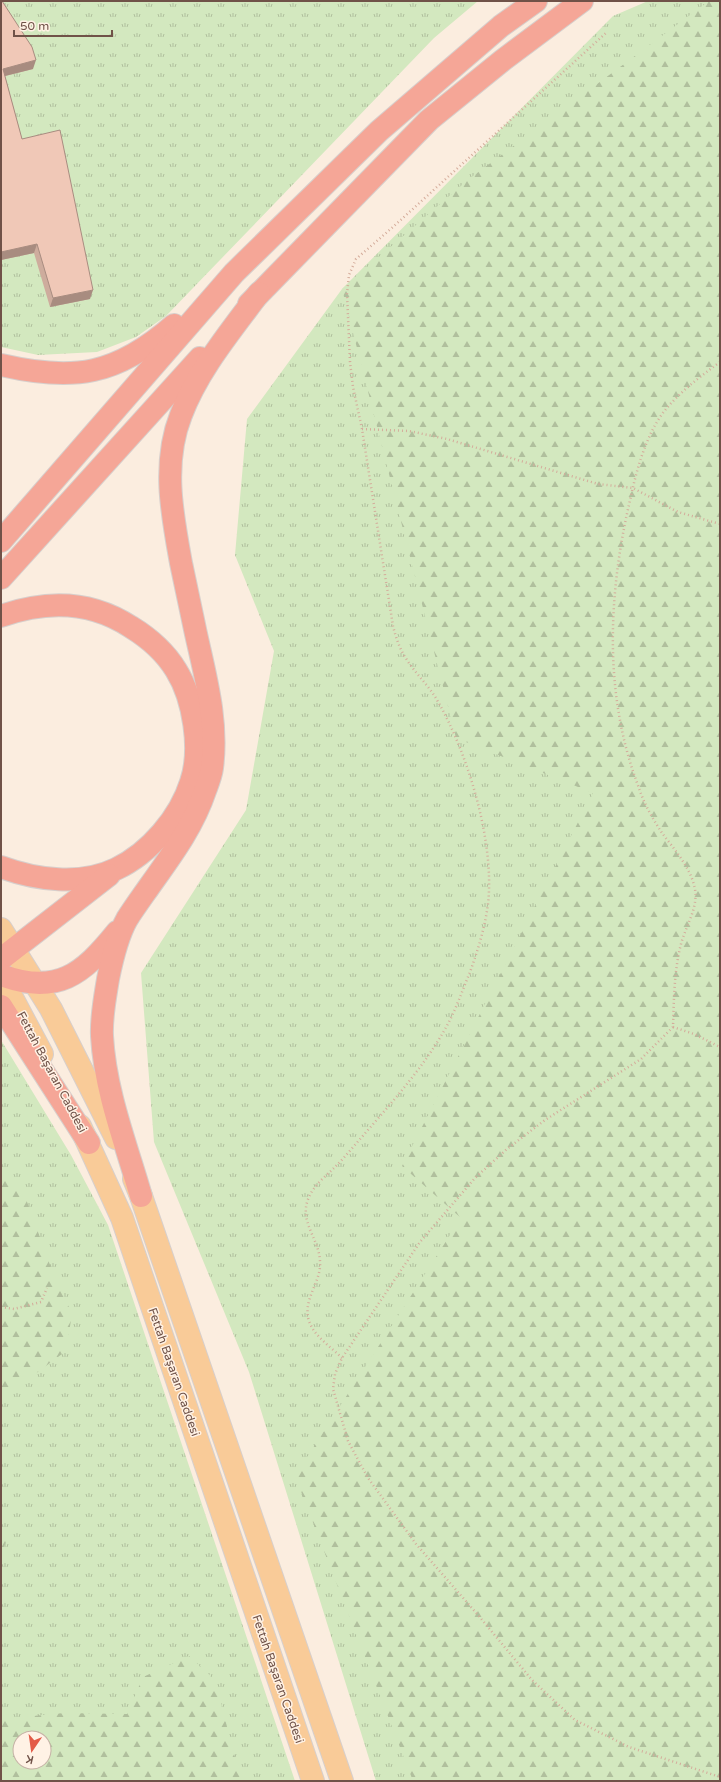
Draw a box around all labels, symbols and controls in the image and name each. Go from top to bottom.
scale bar [14,12,112,38]
text: 50 m [20,19,49,33]
street label: Fettah Başaran Caddesi [14,1009,90,1135]
street label: Fettah Başaran Caddesi [145,1306,203,1438]
street label: Fettah Başaran Caddesi [249,1613,307,1745]
north arrow [12,1730,52,1770]
text: K [24,1752,35,1766]

